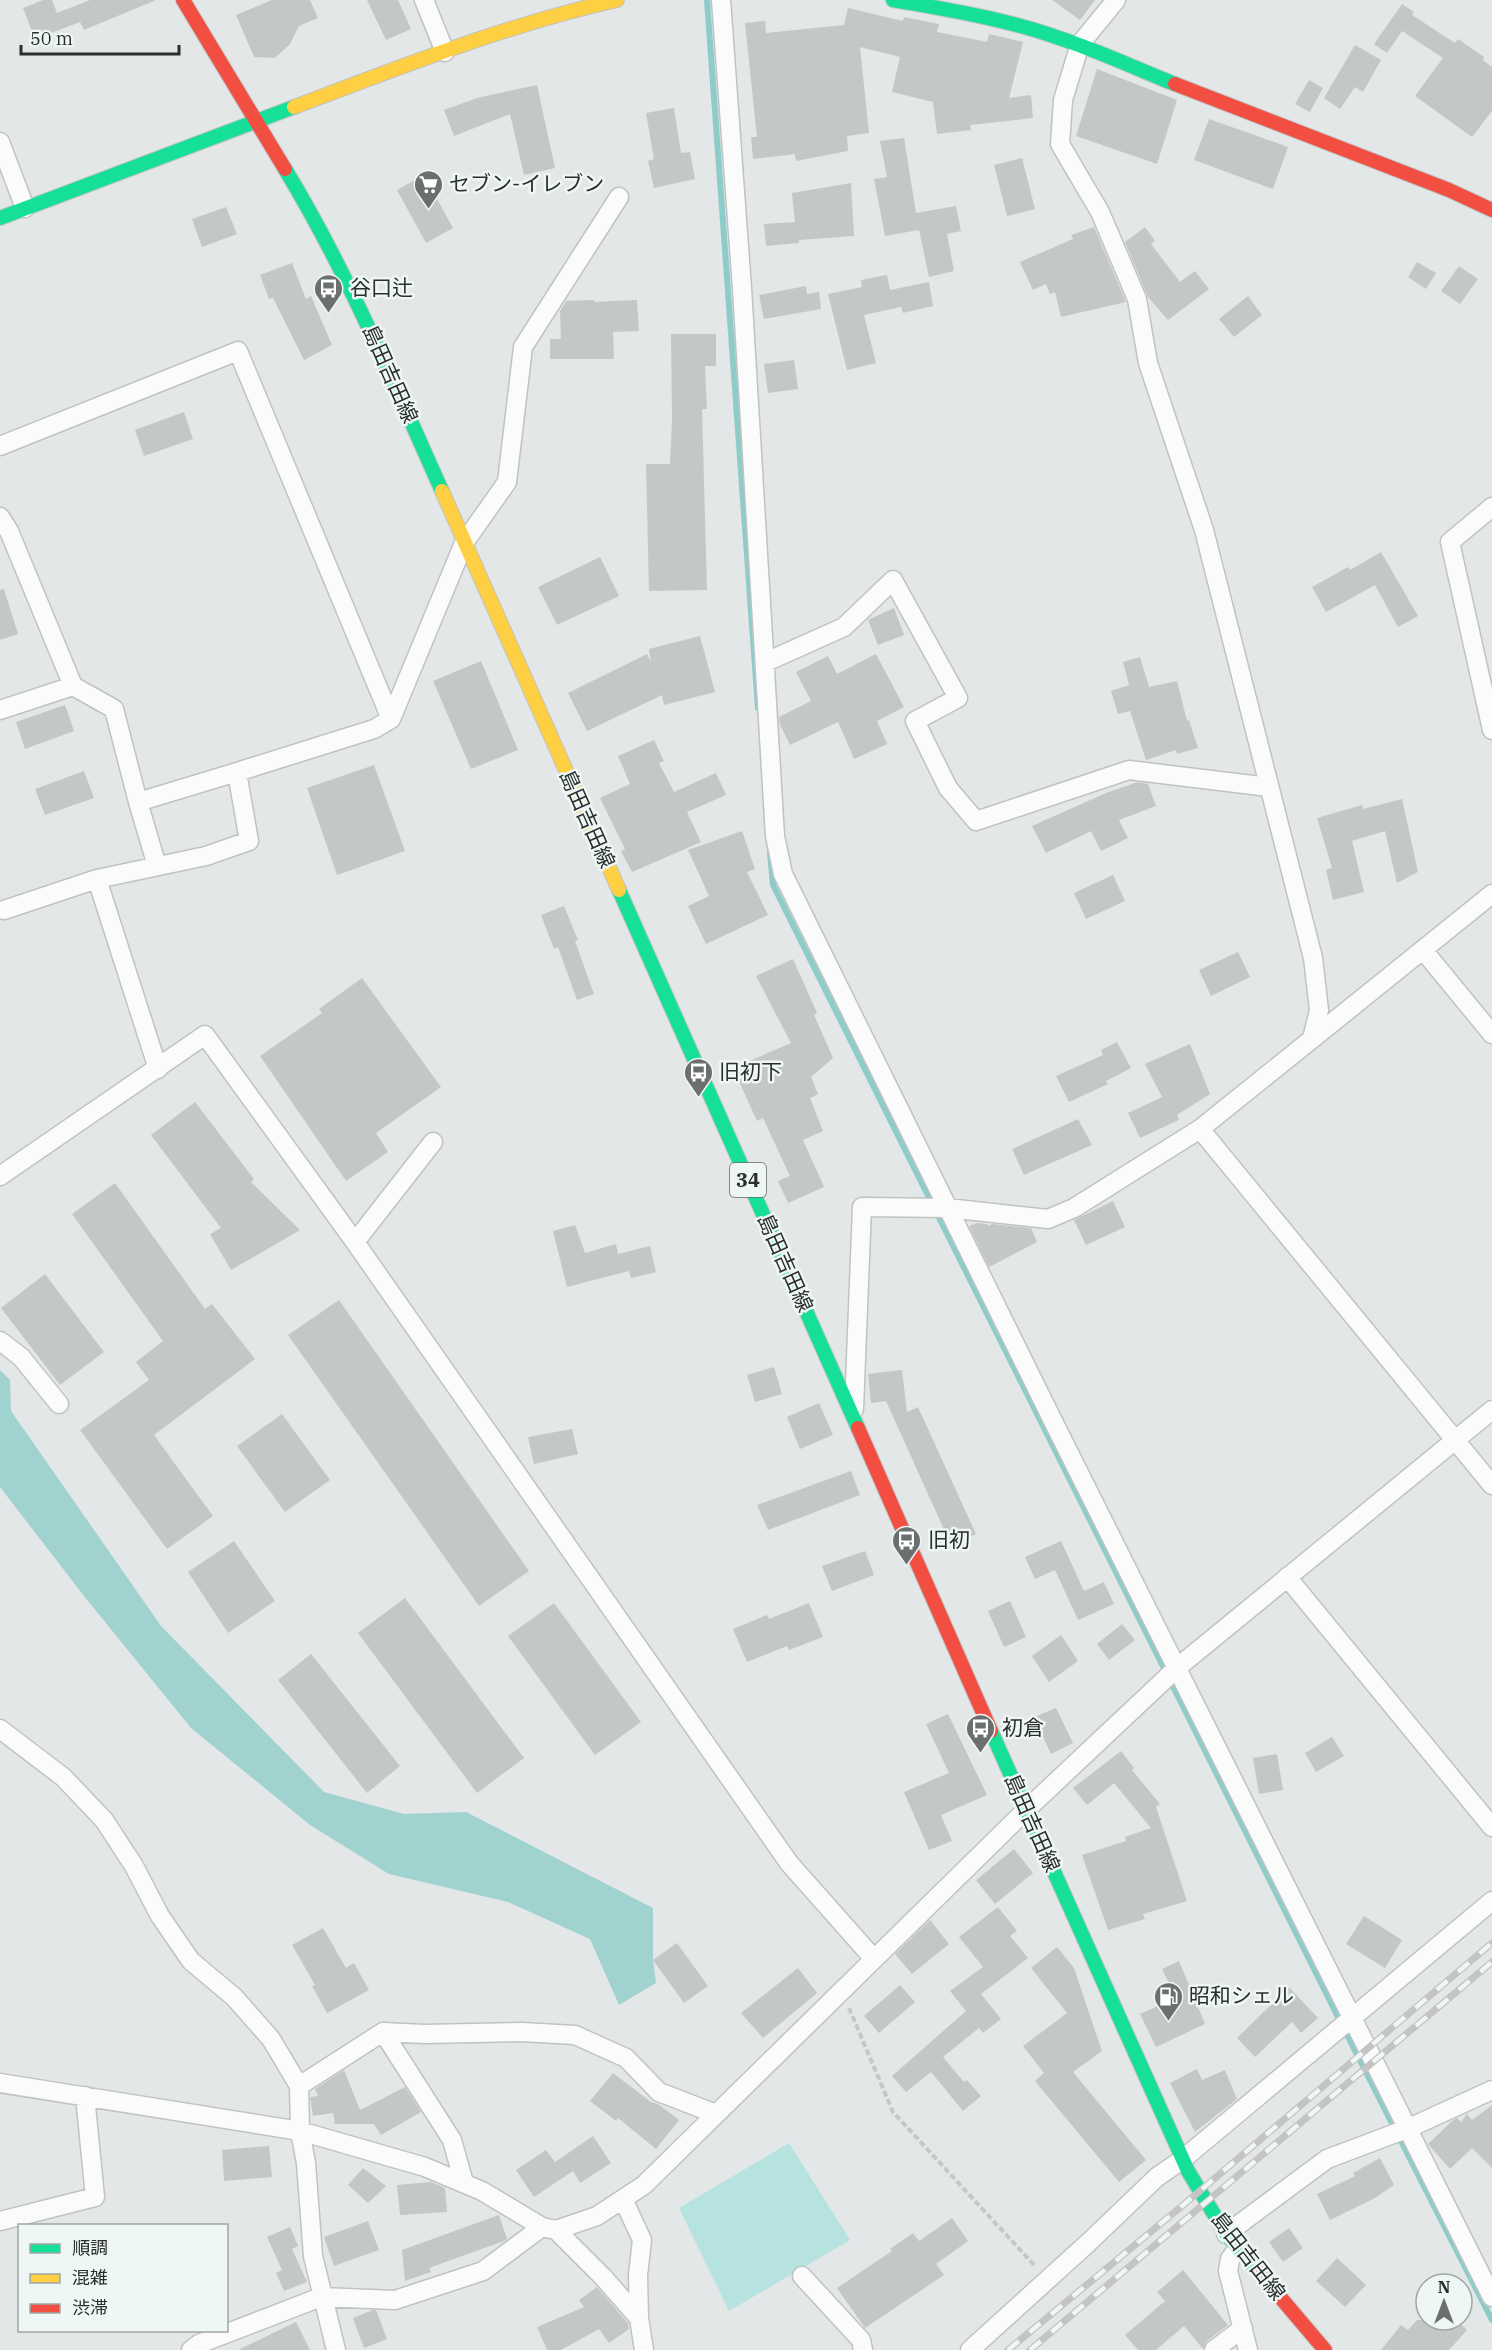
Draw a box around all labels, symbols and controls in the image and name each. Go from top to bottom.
scale bar [21,18,178,56]
text: 50 m [30,27,73,50]
supermarket icon: セブン-イレブン [412,168,444,210]
place label: セブン-イレブン [449,169,604,197]
bus stop icon: 谷口辻 [313,272,345,314]
place label: 谷口辻 [350,273,413,301]
street label: 島田吉田線 [357,320,425,427]
street label: 島田吉田線 [554,765,622,872]
bus stop icon: 旧初下 [682,1056,714,1098]
place label: 旧初下 [719,1057,782,1085]
road number: 34 [730,1163,766,1197]
street label: 島田吉田線 [752,1209,820,1316]
bus stop icon: 旧初 [891,1524,923,1566]
place label: 旧初 [928,1525,970,1553]
bus stop icon: 初倉 [965,1712,997,1754]
place label: 初倉 [1002,1713,1044,1741]
street label: 島田吉田線 [999,1769,1067,1876]
fuel station icon: 昭和シェル [1152,1980,1184,2022]
place label: 昭和シェル [1189,1981,1294,2009]
street label: 島田吉田線 [1205,2205,1292,2305]
legend [18,2224,228,2332]
text: 順調 [72,2236,108,2259]
text: 混雑 [72,2266,108,2289]
north arrow [1414,2272,1474,2332]
text: N [1438,2277,1450,2297]
text: 渋滞 [72,2296,108,2319]

